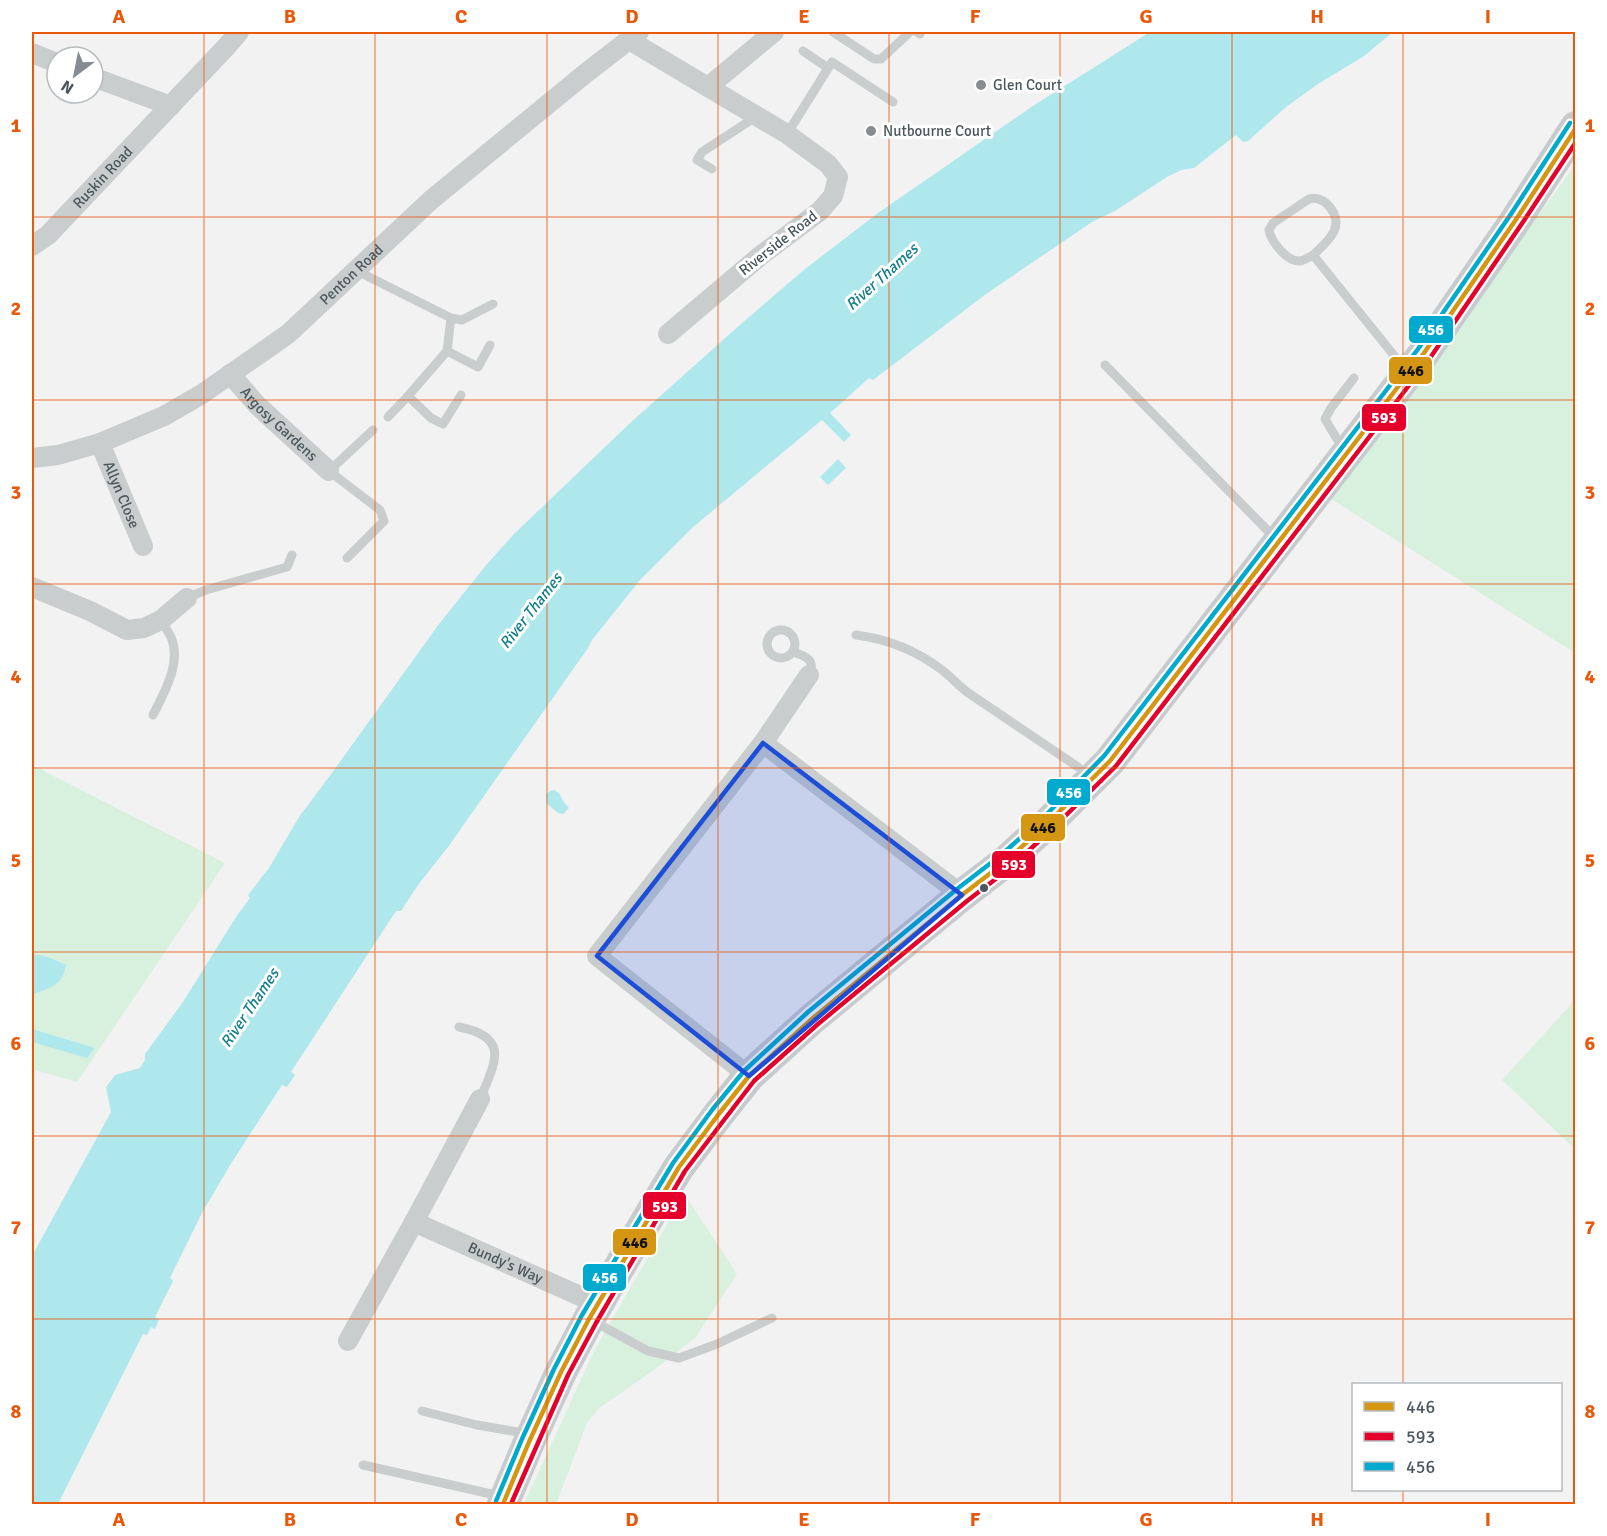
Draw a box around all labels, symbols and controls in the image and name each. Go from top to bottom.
text: A [113,4,126,29]
text: B [284,4,296,29]
text: C [455,4,467,29]
text: D [625,4,639,29]
text: E [798,4,810,29]
text: F [970,4,981,29]
text: G [1139,4,1153,29]
text: H [1310,4,1324,29]
text: I [1485,4,1491,29]
north arrow [45,45,105,105]
text: N [58,75,78,98]
place label: Glen Court [993,76,1062,94]
marker: Glen Court [974,78,988,92]
text: 1 [11,113,22,138]
text: 1 [1585,113,1596,138]
place label: Nutbourne Court [883,122,991,140]
marker: Nutbourne Court [864,124,878,138]
street label: Ruskin Road [69,142,136,212]
street label: Riverside Road [735,207,821,279]
water label: River Thames [842,238,924,315]
street label: Penton Road [316,240,387,309]
text: 2 [11,296,21,321]
text: 2 [1585,296,1595,321]
line badge: 456 [1408,315,1454,344]
text: 456 [1418,320,1444,340]
line badge: 446 [1388,356,1433,385]
text: 446 [1398,361,1424,381]
street label: Argosy Gardens [236,383,322,465]
line badge: 593 [1361,403,1407,432]
text: 593 [1371,408,1397,428]
street label: Allyn Close [100,458,144,531]
text: 3 [11,480,21,505]
text: 3 [1585,480,1595,505]
water label: River Thames [495,568,568,653]
text: 4 [11,664,22,689]
text: 4 [1585,664,1596,689]
line badge: 456 [1046,778,1091,806]
text: 456 [1056,783,1082,803]
line badge: 446 [1020,813,1066,842]
text: 446 [1030,818,1056,838]
text: 5 [11,848,21,873]
text: 5 [1585,848,1595,873]
line badge: 593 [991,850,1036,879]
text: 593 [1001,855,1027,875]
unlabelled marker [978,882,990,894]
water label: River Thames [216,963,285,1051]
text: 6 [11,1031,22,1056]
text: 6 [1585,1031,1596,1056]
line badge: 593 [642,1191,687,1220]
text: 593 [652,1197,678,1217]
text: 7 [11,1215,22,1240]
text: 7 [1585,1215,1596,1240]
line badge: 446 [612,1228,657,1256]
text: 446 [622,1233,648,1253]
street label: Bundy's Way [465,1238,546,1287]
line badge: 456 [582,1263,627,1292]
text: 456 [592,1268,618,1288]
legend [1352,1383,1562,1491]
text: 446 [1406,1396,1435,1418]
text: 8 [11,1399,22,1424]
text: 8 [1585,1399,1596,1424]
text: 593 [1406,1426,1435,1448]
text: 456 [1406,1456,1435,1478]
text: A [113,1507,126,1532]
text: B [284,1507,296,1532]
text: C [455,1507,467,1532]
text: D [625,1507,639,1532]
text: E [798,1507,810,1532]
text: F [970,1507,981,1532]
text: G [1139,1507,1153,1532]
text: H [1310,1507,1324,1532]
text: I [1485,1507,1491,1532]

